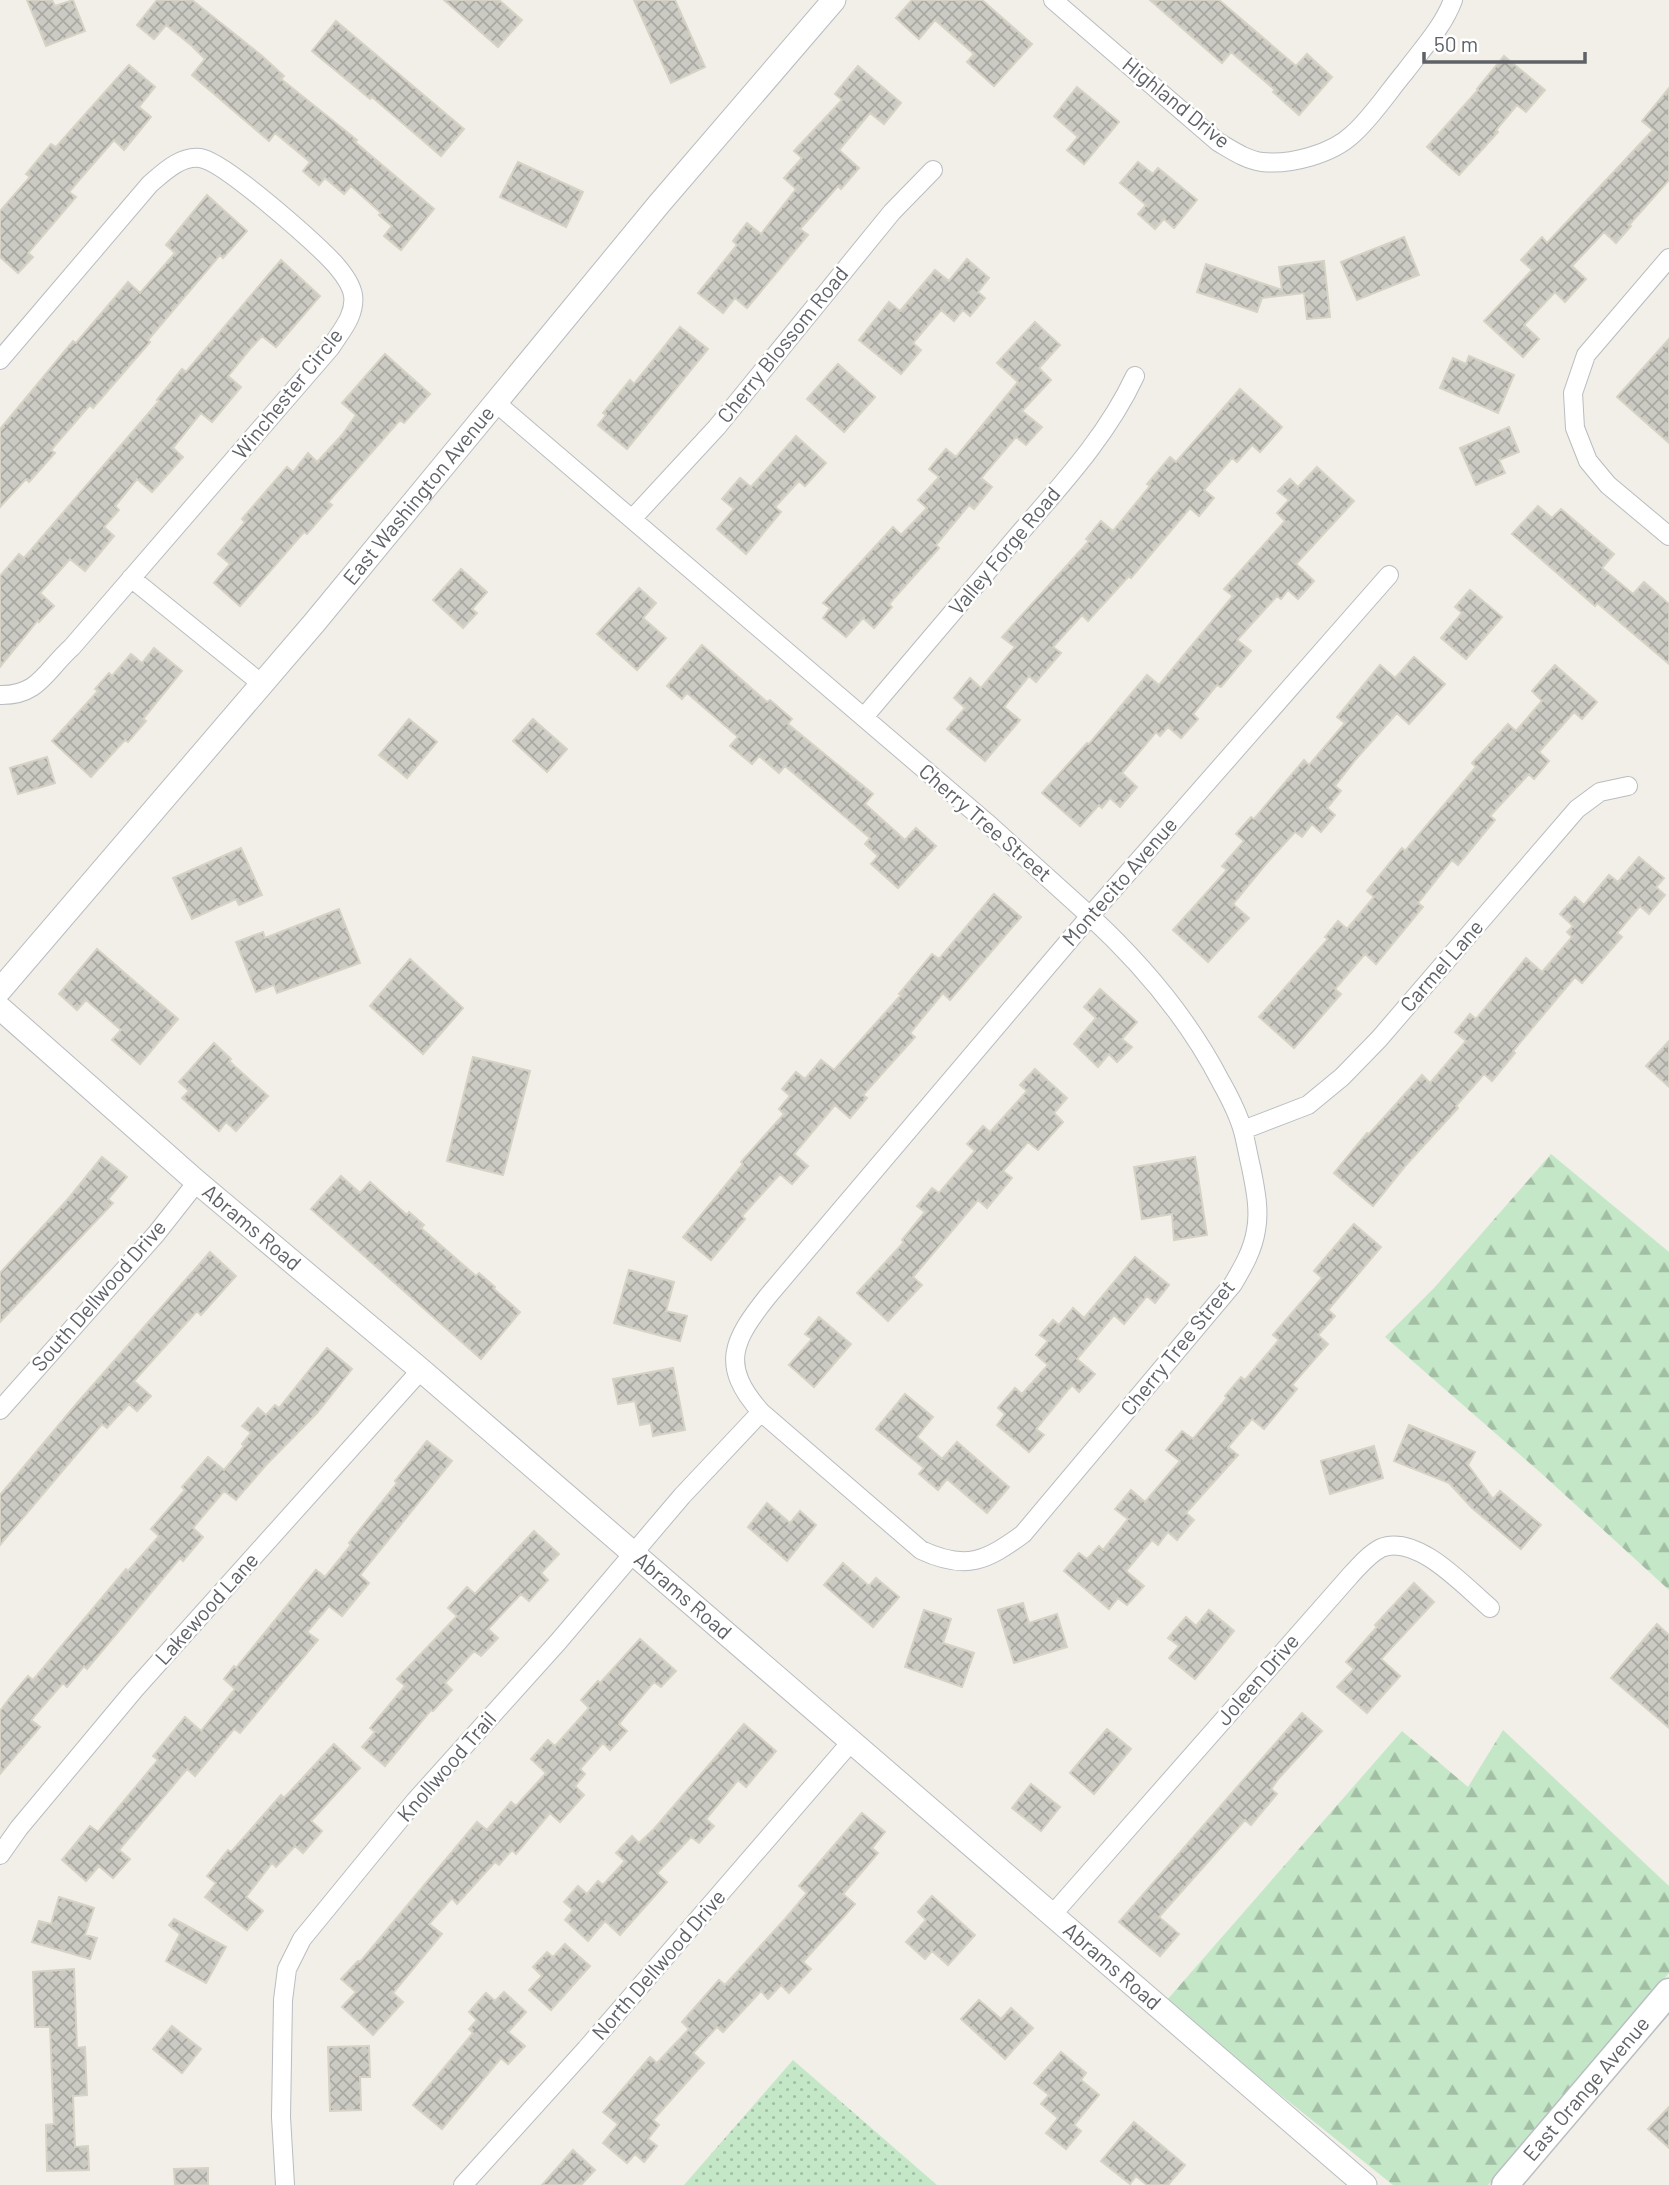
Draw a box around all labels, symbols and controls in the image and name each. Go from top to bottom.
scale bar [1424,21,1585,65]
text: 50 m [1434,31,1478,56]
street label: Highland Drive [1118,51,1236,153]
street label: Cherry Blossom Road [711,261,852,427]
street label: Winchester Circle [226,323,347,464]
street label: East Washington Avenue [337,400,499,589]
street label: Valley Forge Road [943,481,1065,619]
street label: Cherry Tree Street [915,758,1057,886]
street label: Montecito Avenue [1056,812,1182,950]
street label: Carmel Lane [1394,914,1488,1016]
street label: Abrams Road [198,1178,307,1275]
street label: South Dellwood Drive [25,1214,170,1376]
street label: Cherry Tree Street [1115,1274,1239,1420]
street label: Abrams Road [630,1546,738,1644]
street label: Lakewood Lane [149,1547,263,1669]
street label: Joleen Drive [1210,1628,1303,1730]
street label: Knollwood Trail [391,1706,501,1826]
street label: North Dellwood Drive [586,1884,730,2044]
street label: Abrams Road [1059,1916,1167,2014]
street label: East Orange Avenue [1517,2011,1654,2165]

